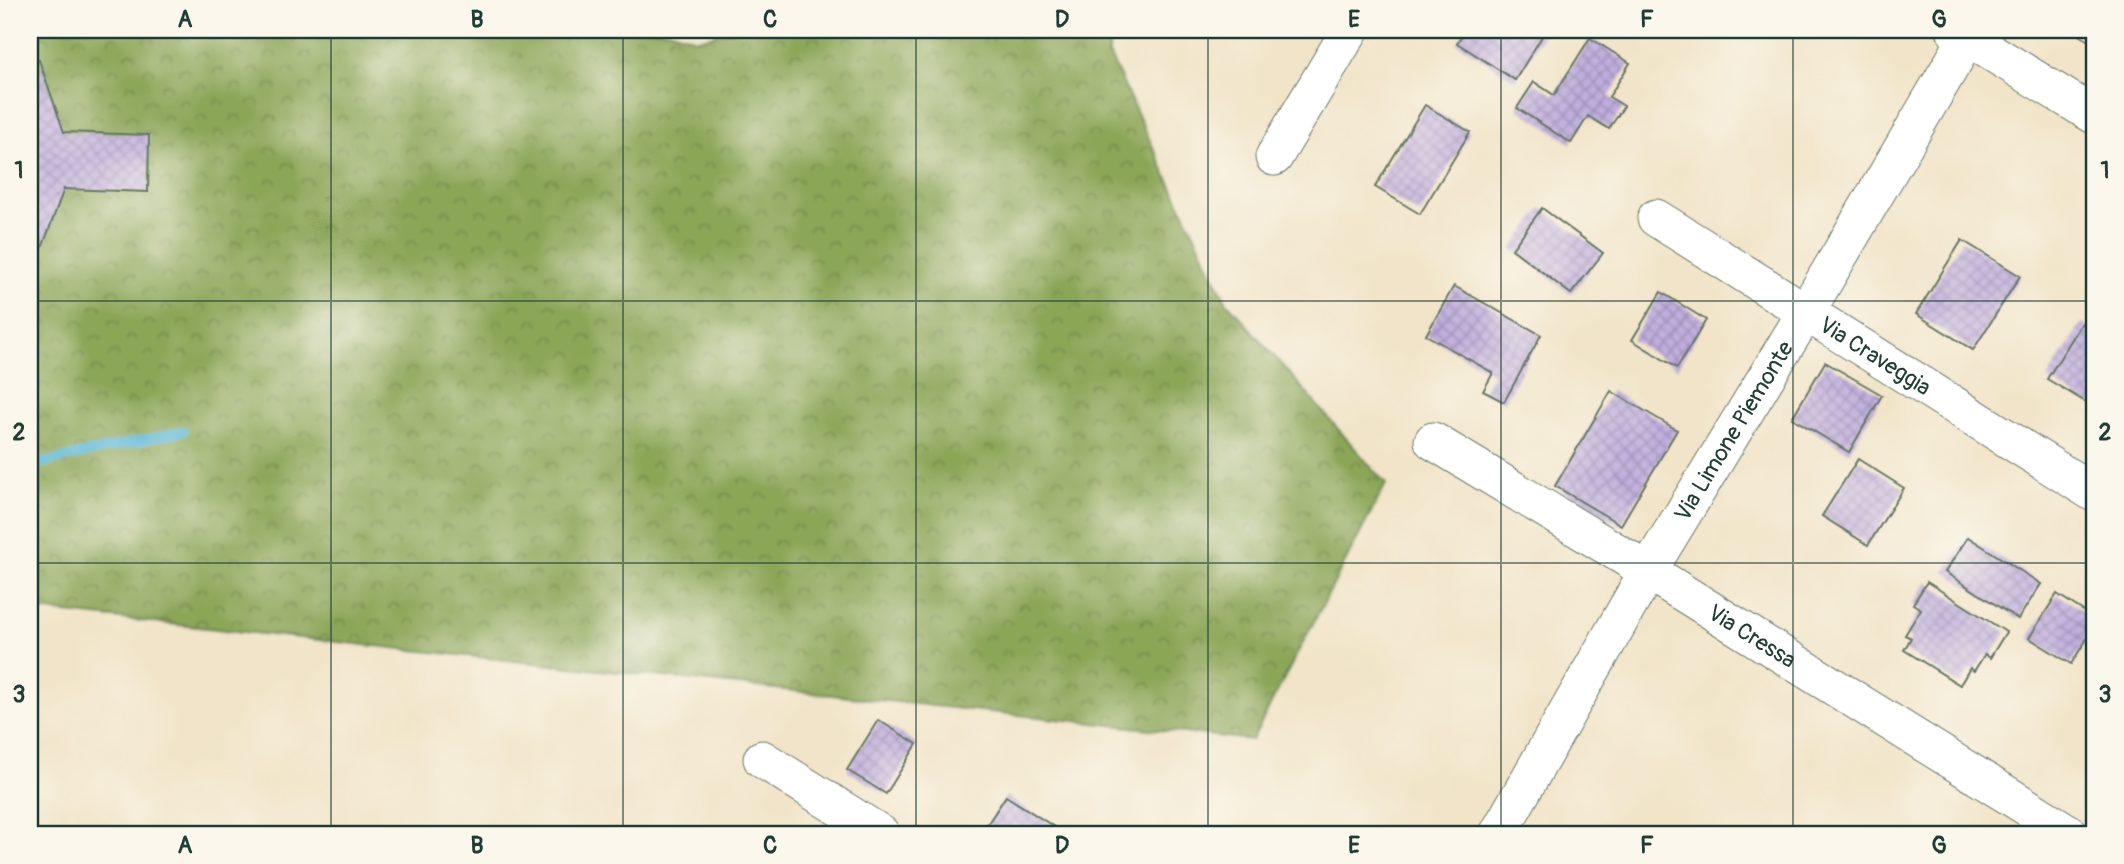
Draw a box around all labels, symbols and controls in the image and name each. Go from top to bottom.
text: A [178,5,193,34]
text: B [470,5,484,34]
text: C [763,5,777,34]
text: D [1055,5,1069,34]
text: E [1348,5,1360,34]
text: F [1640,5,1654,34]
text: G [1931,5,1947,34]
text: 1 [15,156,24,185]
text: 1 [2101,156,2110,185]
street label: Via Craveggia [1814,310,1937,402]
street label: Via Limone Piemonte [1668,335,1800,526]
text: 2 [13,418,26,447]
text: 2 [2099,418,2112,447]
street label: Via Cressa [1703,598,1802,674]
text: 3 [13,680,25,709]
text: 3 [2099,680,2111,709]
text: A [178,831,193,860]
text: B [470,831,484,860]
text: C [763,831,777,860]
text: D [1055,831,1069,860]
text: E [1348,831,1360,860]
text: F [1640,831,1654,860]
text: G [1931,831,1947,860]

